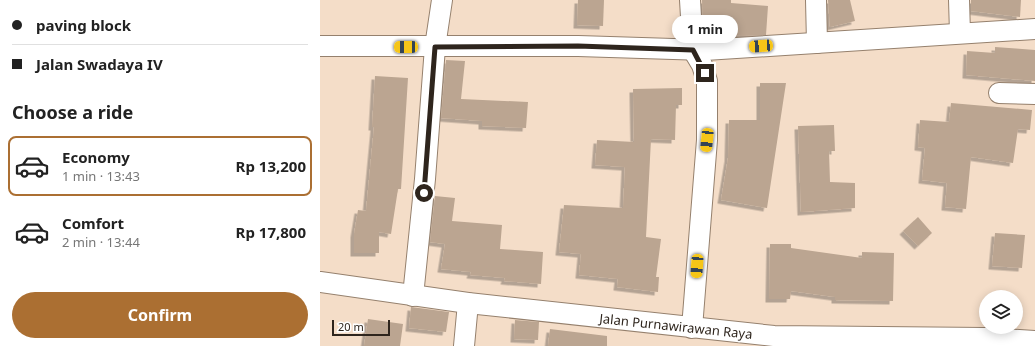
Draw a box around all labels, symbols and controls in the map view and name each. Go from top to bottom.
text: paving block [36,15,131,35]
callout: 1 min [672,15,738,43]
text: 1 min [687,20,723,38]
car [749,39,773,53]
car [394,41,418,53]
text: Jalan Swadaya IV [36,54,163,74]
route end [696,64,714,82]
text: Choose a ride [12,100,133,124]
car [700,127,714,153]
text: Economy [62,147,130,167]
icon: car [14,148,50,184]
text: Rp 13,200 [236,156,306,176]
text: 1 min · 13:43 [62,167,140,185]
route start [415,184,433,202]
text: Comfort [62,213,124,233]
icon: car [14,214,50,250]
text: Rp 17,800 [236,222,306,242]
text: 2 min · 13:44 [62,233,140,251]
car [690,254,704,278]
map controls [979,290,1023,334]
button: layers [979,290,1023,334]
button: Confirm [12,292,308,338]
street label: Jalan Purnawirawan Raya [597,309,753,343]
scale bar [332,318,390,337]
text: 20 m [338,319,364,334]

